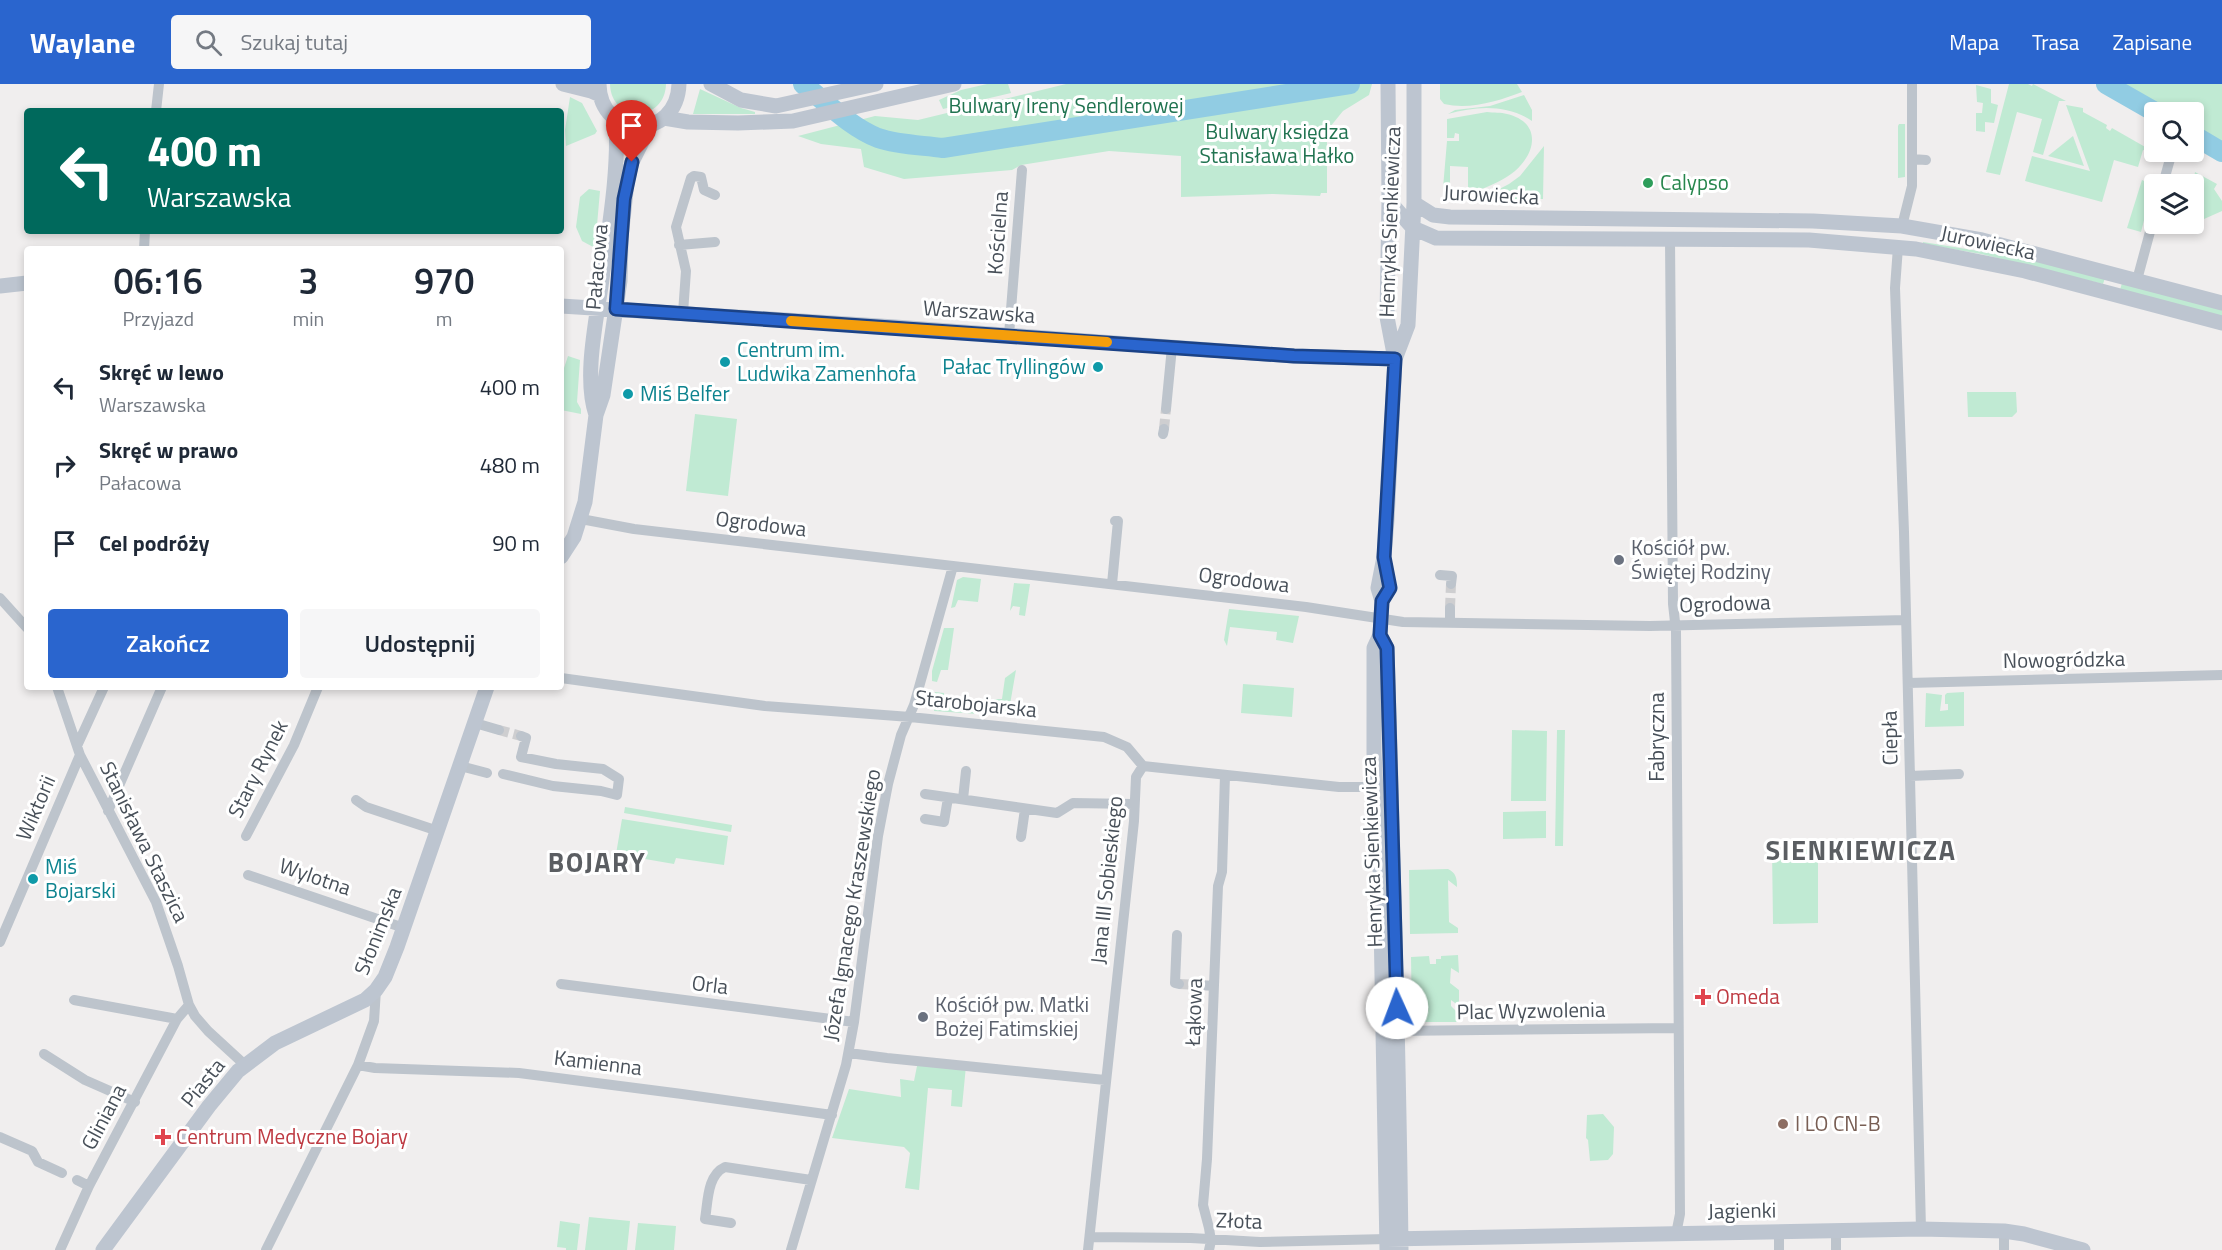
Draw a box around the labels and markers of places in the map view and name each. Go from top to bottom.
pin [606,100,657,162]
place label: Calypso [1660,166,1729,198]
marker: Calypso [1641,176,1655,190]
place label: Centrum im. Ludwika Zamenhofa [737,333,916,389]
place label: Pałac Tryllingów [942,350,1086,382]
marker: Centrum im. Ludwika Zamenhofa [718,355,732,369]
marker: Pałac Tryllingów [1091,360,1105,374]
place label: Miś Belfer [640,377,730,409]
marker: Miś Belfer [621,387,635,401]
place label: Kościół pw. Świętej Rodziny [1631,531,1771,587]
marker: Kościół pw. Świętej Rodziny [1612,553,1626,567]
place label: Miś Bojarski [45,850,116,906]
marker: Miś Bojarski [26,872,40,886]
place label: Omeda [1716,980,1780,1012]
place label: Kościół pw. Matki Bożej Fatimskiej [935,988,1089,1044]
marker: Omeda [1694,988,1712,1006]
marker: Kościół pw. Matki Bożej Fatimskiej [916,1010,930,1024]
place label: I LO CN-B [1795,1107,1881,1139]
marker: I LO CN-B [1776,1117,1790,1131]
place label: Centrum Medyczne Bojary [176,1120,408,1152]
marker: Centrum Medyczne Bojary [154,1128,172,1146]

